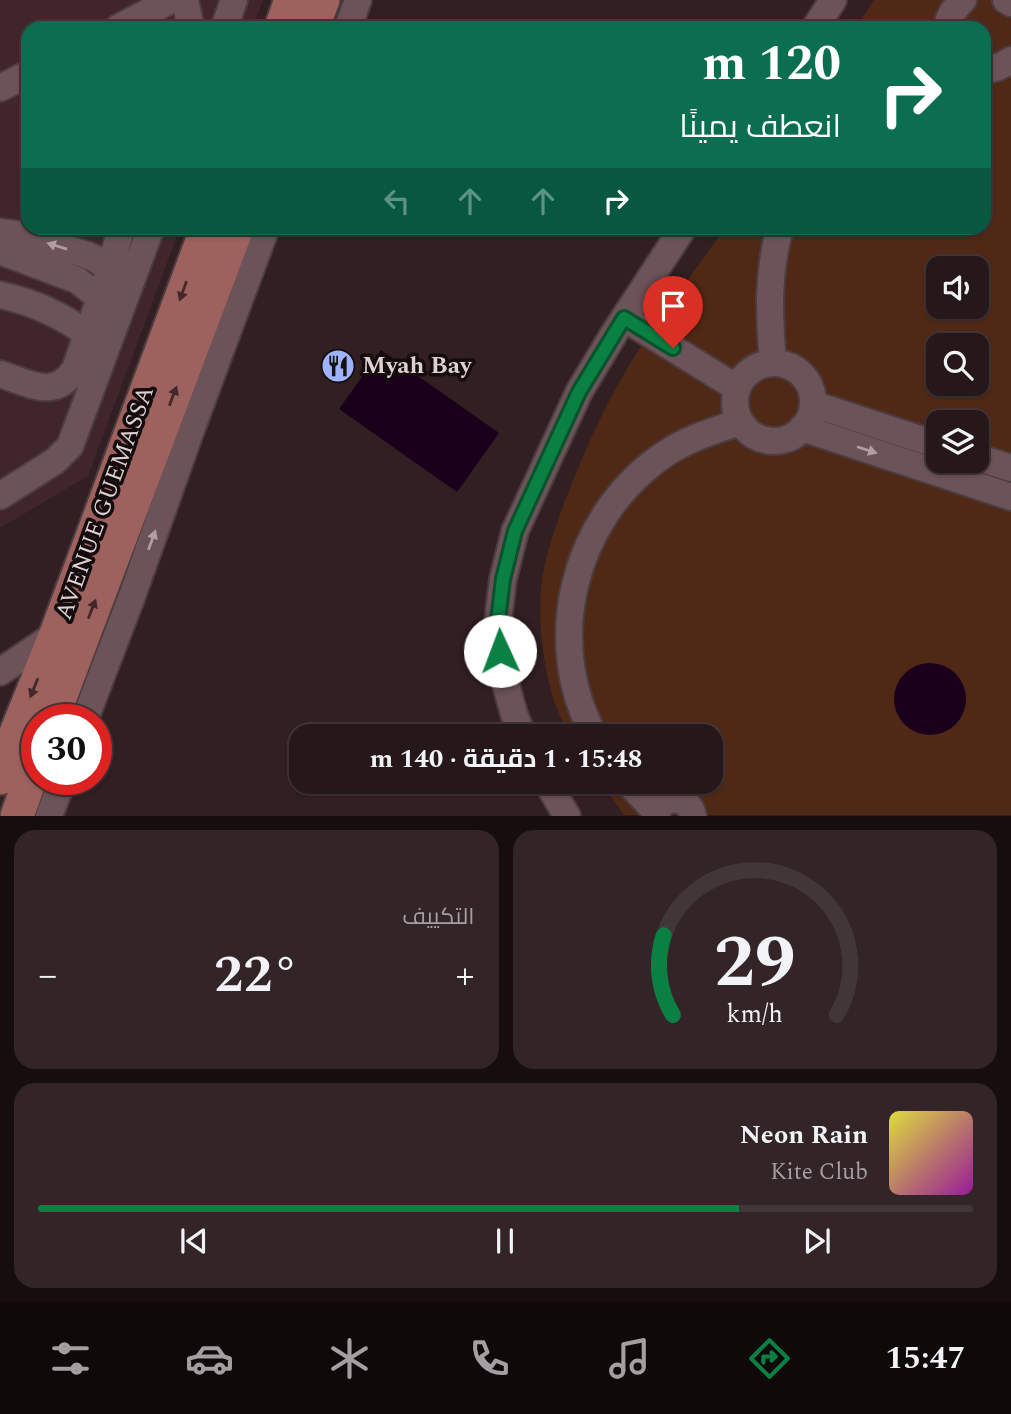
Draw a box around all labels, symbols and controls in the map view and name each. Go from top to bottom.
text: 120 m [702,27,841,102]
icon: right [865,49,956,140]
text: انعطف يمينًا [679,103,841,152]
icon: left [378,182,416,220]
icon: ahead [451,182,489,220]
icon: ahead [524,182,562,220]
icon: right [597,182,635,220]
one-way arrow [46,240,67,250]
map controls [926,256,989,473]
button: sound [926,256,989,319]
pin [643,276,703,348]
one-way arrow [177,281,188,302]
icon: arrive [654,287,692,325]
button: search [926,333,989,396]
restaurant icon: Myah Bay [319,347,357,385]
place label: Myah Bay [362,348,473,384]
street label: AVENUE GUEMASSA [46,381,164,625]
one-way arrow [167,386,178,407]
button: layers [926,410,989,473]
one-way arrow [856,445,877,455]
one-way arrow [147,530,158,551]
one-way arrow [87,599,98,620]
position arrow [463,614,537,688]
one-way arrow [29,678,40,699]
speed limit sign: 30 [21,704,112,795]
text: 15:48 · 1 دقيقة · 140 m [370,739,642,779]
text: التكييف [402,900,475,935]
text: 29 [714,909,796,1020]
text: 22° [214,936,298,1015]
text: − [38,947,57,1005]
text: + [455,947,474,1005]
text: km/h [727,996,783,1034]
text: Neon Rain [740,1115,868,1155]
text: Kite Club [770,1155,868,1190]
icon: previous [175,1222,213,1260]
icon: pause [486,1222,524,1260]
icon: next [798,1222,836,1260]
icon: filters [46,1334,95,1383]
icon: car [185,1334,234,1383]
icon: climate [325,1334,374,1383]
icon: phone [465,1334,514,1383]
icon: music [605,1334,654,1383]
icon: directions [745,1334,794,1383]
text: 15:47 [885,1334,966,1383]

